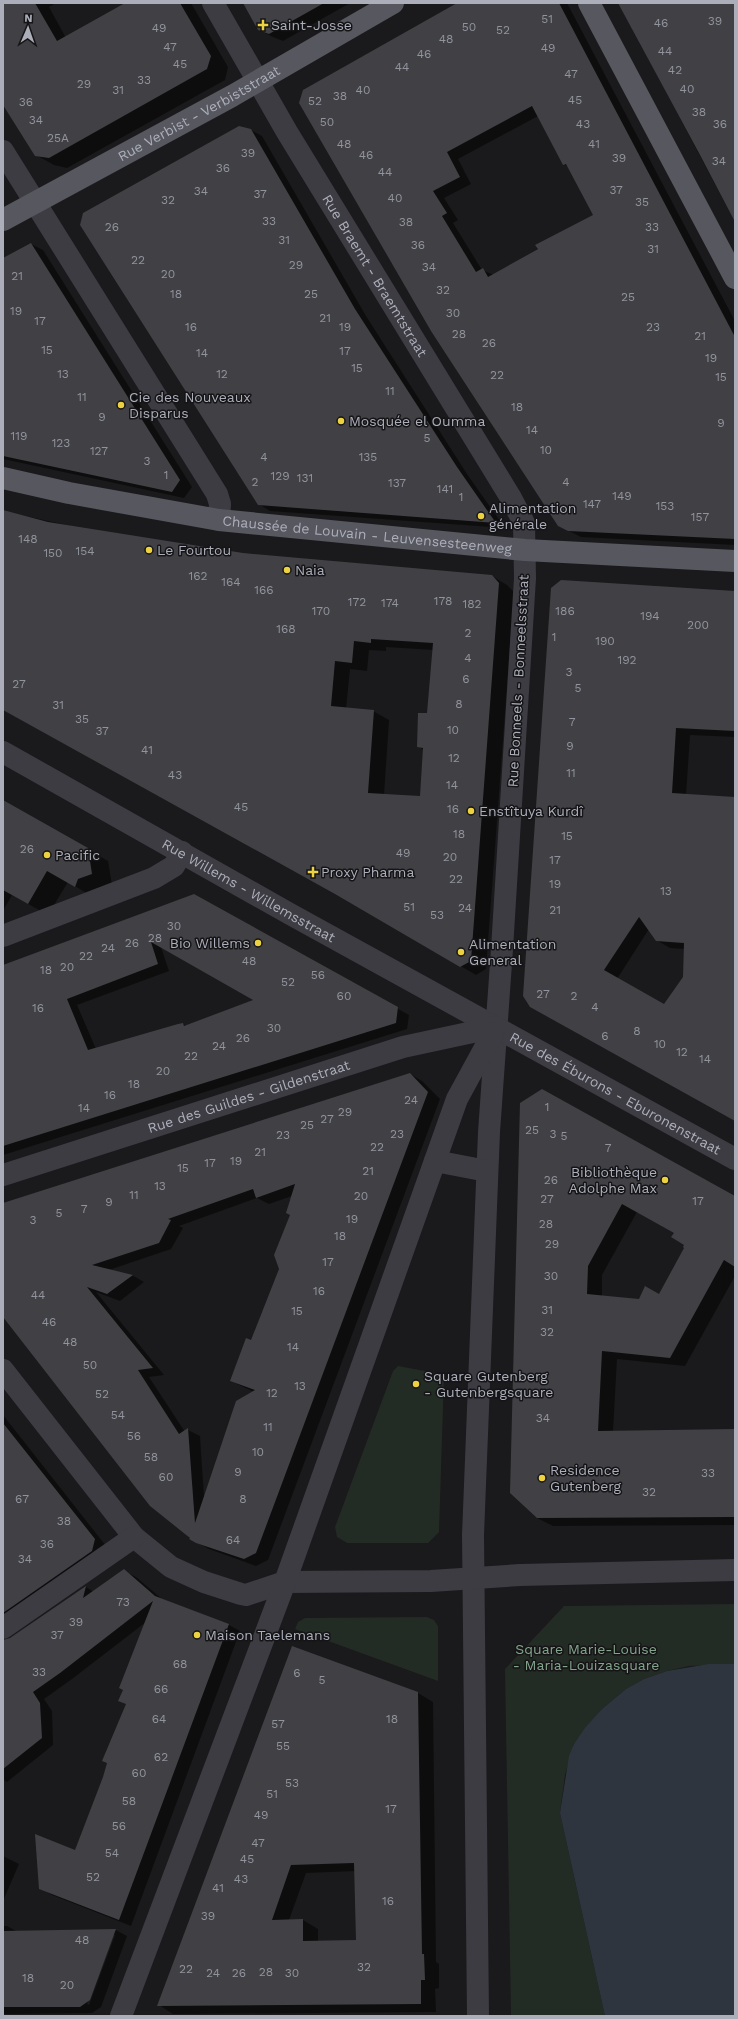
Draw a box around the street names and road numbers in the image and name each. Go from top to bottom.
street label: Rue Verbist - Verbiststraat [115,62,283,164]
street label: Rue Braemt - Braemtstraat [319,191,431,360]
street label: Chaussée de Louvain - Leuvensesteenweg [222,512,513,557]
street label: Rue Bonneels - Bonneelsstraat [504,574,532,788]
street label: Rue Willems - Willemsstraat [159,835,338,945]
street label: Rue des Éburons - Eburonenstraat [507,1029,724,1158]
street label: Rue des Guildes - Gildenstraat [146,1056,352,1136]

